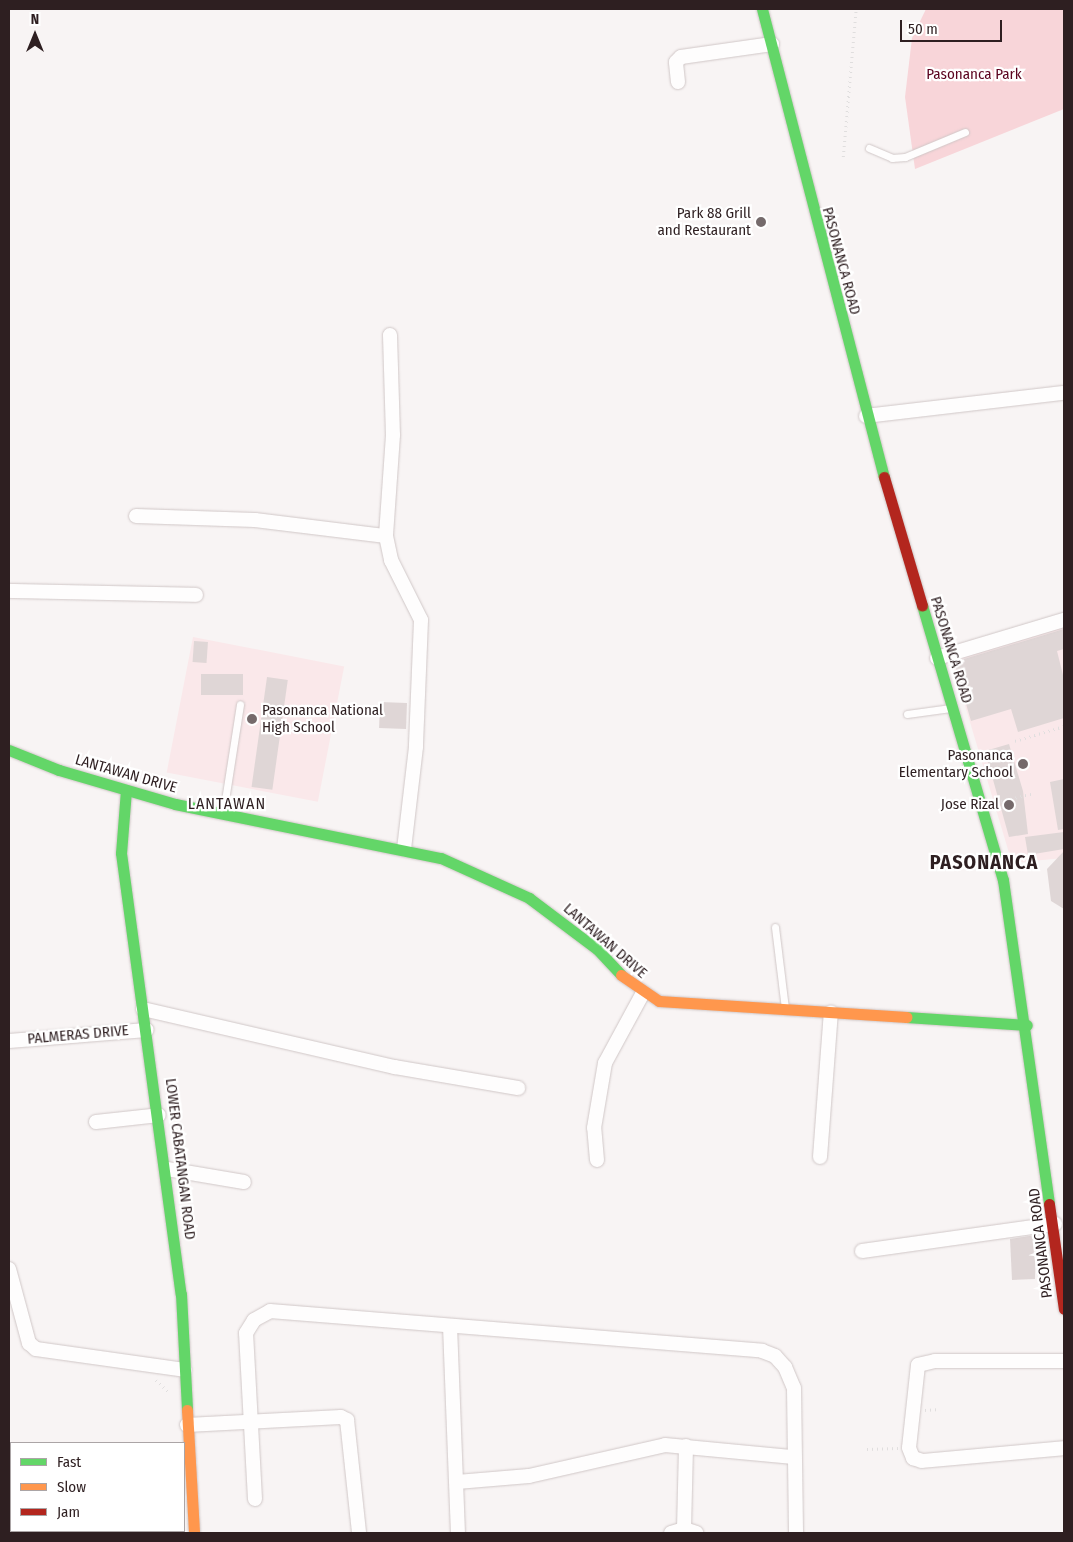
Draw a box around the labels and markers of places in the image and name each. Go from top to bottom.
place label: Park 88 Grill and Restaurant [657,204,751,239]
marker: Park 88 Grill and Restaurant [755,216,767,228]
place label: Pasonanca National High School [262,701,383,736]
marker: Pasonanca National High School [246,713,258,725]
place label: Pasonanca Elementary School [899,746,1013,781]
marker: Pasonanca Elementary School [1017,758,1029,770]
place label: Jose Rizal [941,796,999,814]
marker: Jose Rizal [1003,799,1015,811]

